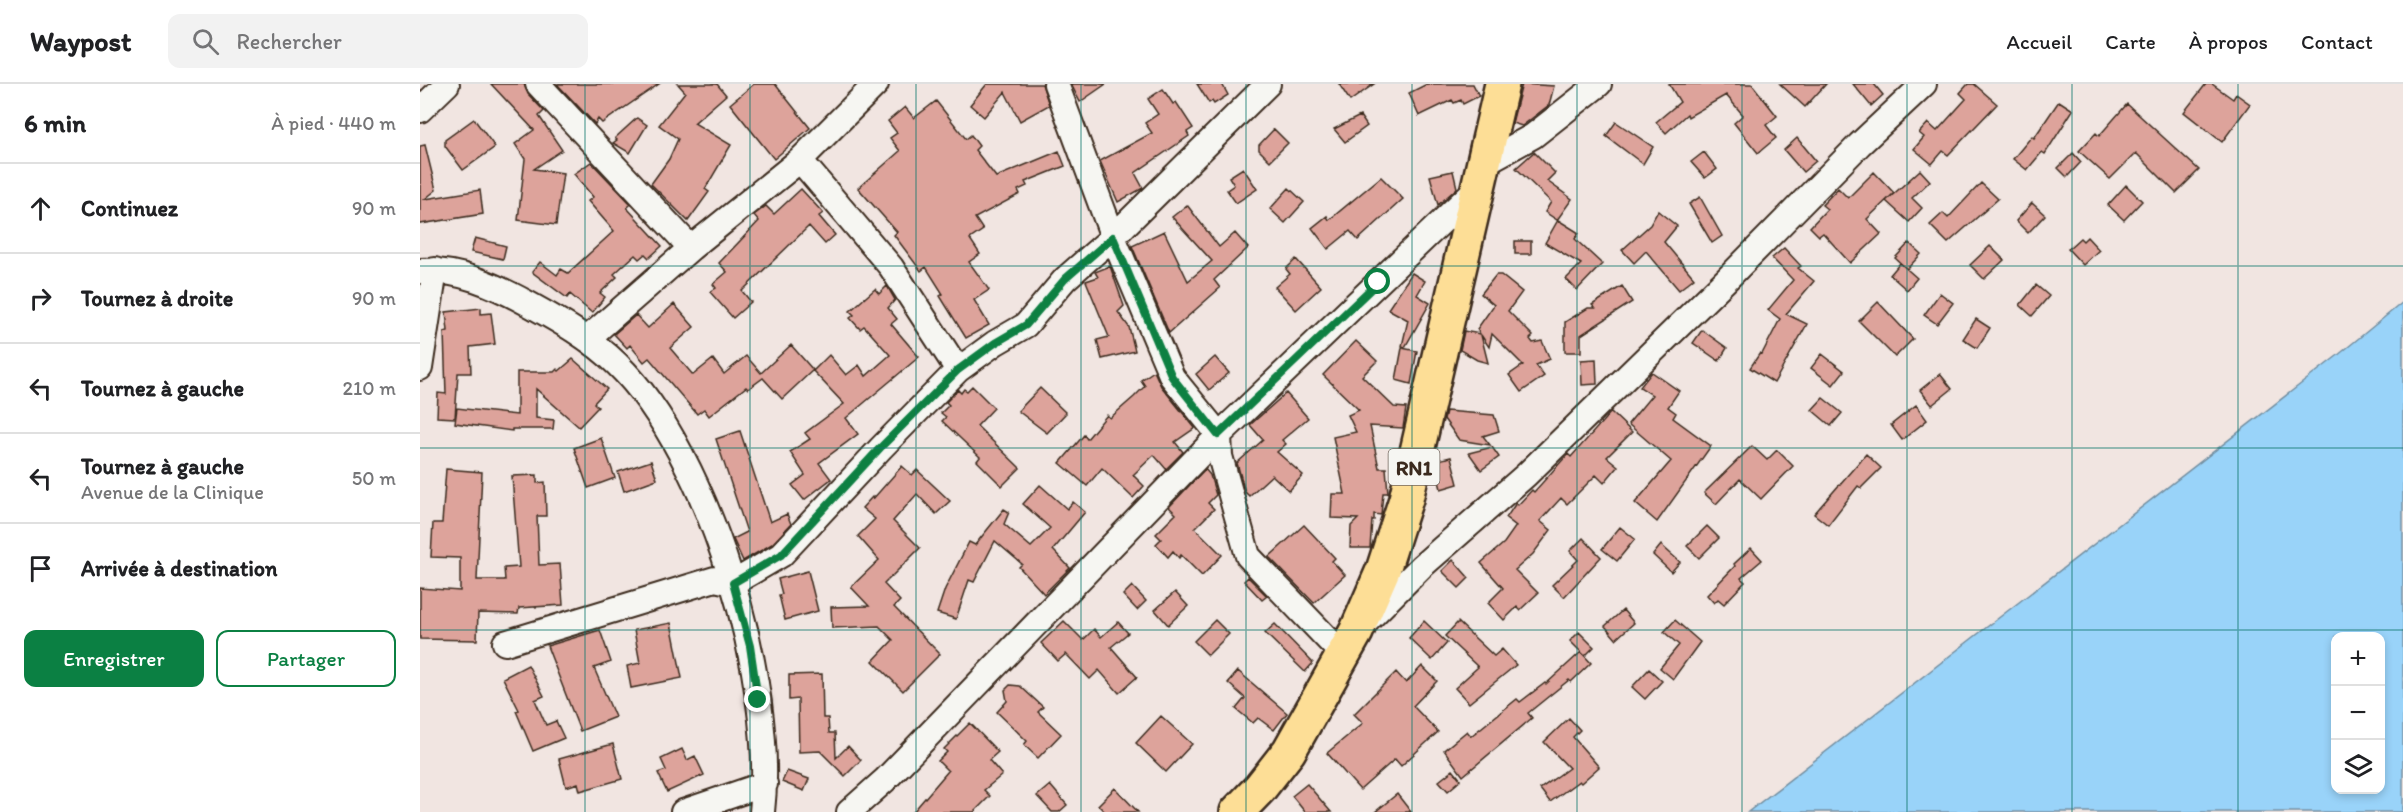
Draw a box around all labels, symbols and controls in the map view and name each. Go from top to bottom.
search box [168,14,588,68]
text: Waypost [30,24,132,58]
icon: search [189,25,222,58]
text: Rechercher [237,28,342,55]
text: Accueil [2007,29,2072,54]
text: Carte [2105,29,2156,54]
text: À propos [2189,29,2268,54]
text: Contact [2301,29,2373,54]
text: 6 min [24,107,86,139]
text: À pied · 440 m [271,111,396,135]
icon: ahead [24,192,57,225]
text: Continuez [81,195,178,222]
text: 90 m [352,196,396,220]
route start [1364,268,1390,294]
icon: right [24,282,57,315]
text: Tournez à droite [81,285,233,312]
text: 90 m [352,286,396,310]
icon: left [24,372,57,405]
text: Tournez à gauche [81,375,244,402]
text: 210 m [343,376,396,400]
road number: RN1 [1388,449,1440,485]
text: Tournez à gauche [81,453,244,480]
icon: left [24,462,57,495]
text: 50 m [352,466,396,490]
text: Avenue de la Clinique [81,480,264,504]
icon: arrive [24,552,57,585]
text: Arrivée à destination [81,555,277,582]
button: Enregistrer [24,630,204,687]
button: Partager [216,630,396,687]
map controls [2331,632,2385,794]
button: + [2331,632,2385,686]
route end [744,686,770,712]
button: − [2331,686,2385,740]
button: layers [2331,740,2385,794]

